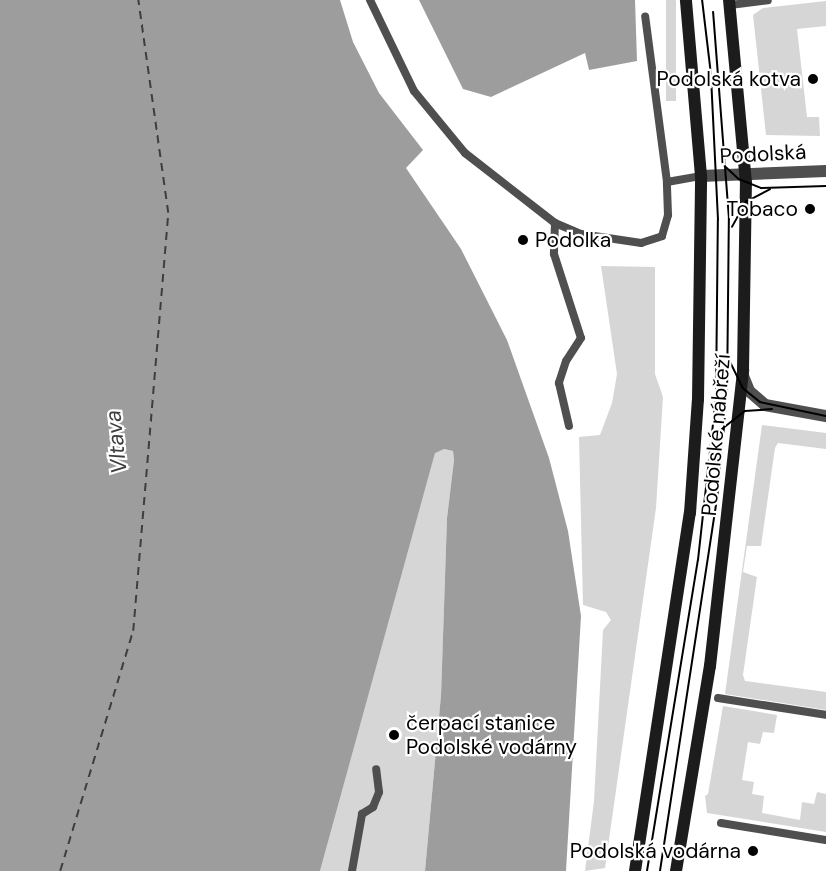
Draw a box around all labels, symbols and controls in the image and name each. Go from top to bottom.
place label: Podolská kotva [657,66,801,92]
marker: Podolská kotva [806,72,820,86]
street label: Podolská [719,139,807,169]
place label: Tobaco [727,196,798,222]
marker: Tobaco [803,202,817,216]
place label: Podolka [535,227,611,253]
marker: Podolka [516,233,530,247]
street label: Podolské nábřeží [696,353,736,517]
water label: Vltava [100,409,132,475]
place label: čerpací stanice Podolské vodárny [406,710,577,760]
marker: čerpací stanice Podolské vodárny [387,728,401,742]
place label: Podolská vodárna [570,838,741,864]
marker: Podolská vodárna [746,844,760,858]

